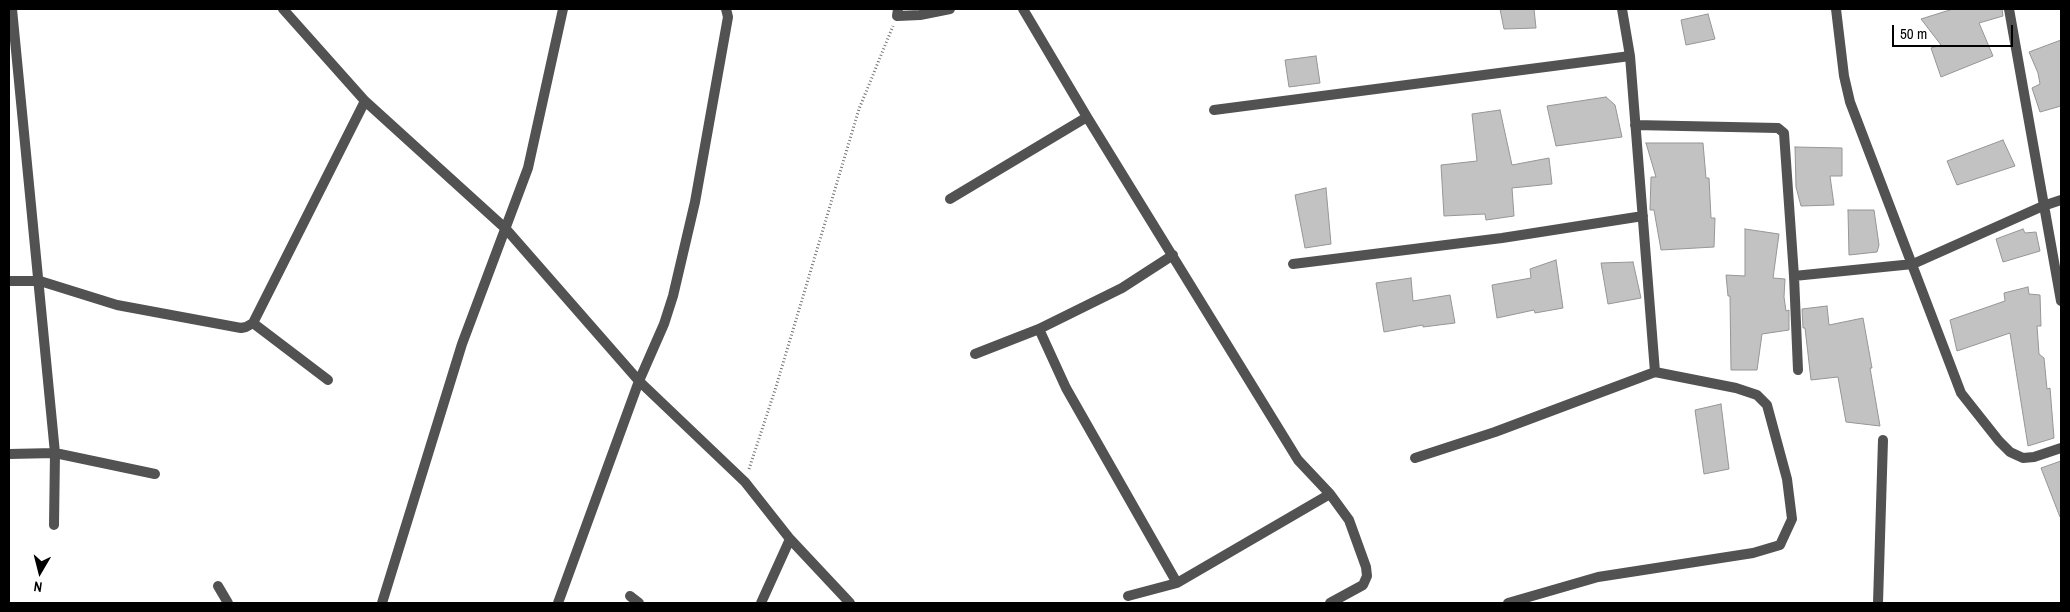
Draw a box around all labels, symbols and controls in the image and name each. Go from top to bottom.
scale bar [1895,15,2016,47]
text: 50 m [1900,23,1927,44]
north arrow [15,547,65,597]
text: N [33,577,43,596]

